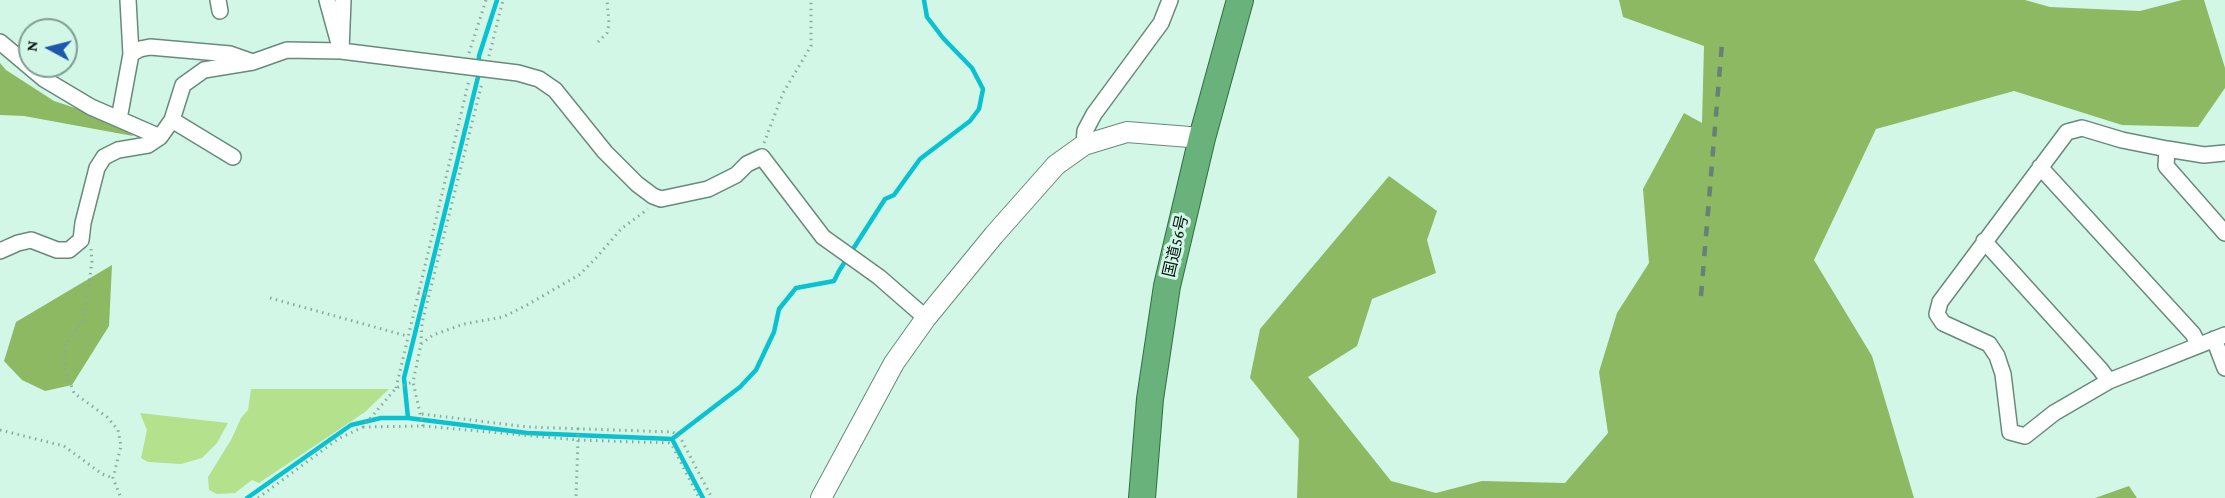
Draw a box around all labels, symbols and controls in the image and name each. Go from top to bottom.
north arrow [18,18,78,78]
text: N [23,40,41,52]
street label: 国道56号 [1159,213,1193,279]

